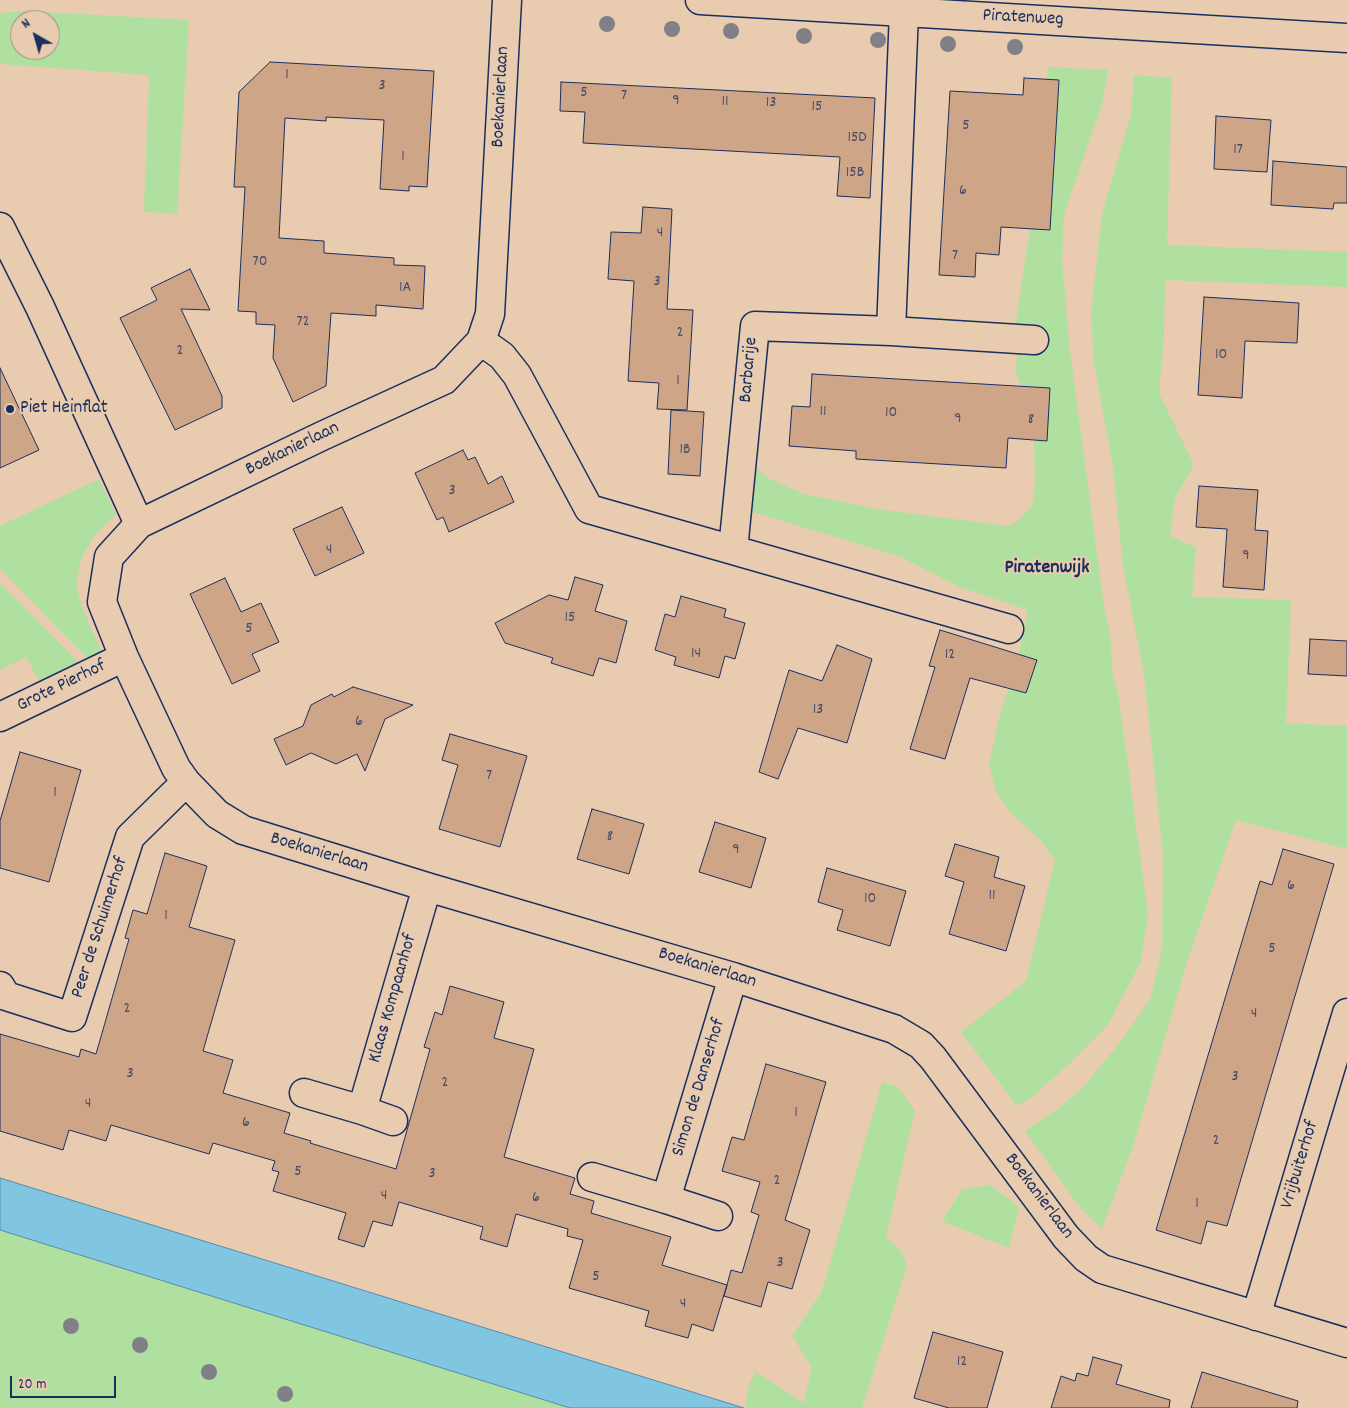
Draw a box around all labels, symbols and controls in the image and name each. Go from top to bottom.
street label: Piratenweg [982,5,1064,33]
north arrow [10,10,60,60]
text: N [17,14,35,34]
street label: Boekanierlaan [488,46,516,148]
house number: 1 [285,66,289,86]
house number: 3 [378,77,386,97]
house number: 5 [580,84,588,104]
house number: 7 [621,87,627,107]
house number: 9 [672,92,680,112]
house number: 11 [721,93,729,113]
house number: 13 [766,94,776,114]
house number: 15 [812,98,822,118]
house number: 5 [962,117,970,137]
house number: 15D [847,129,867,149]
house number: 17 [1233,141,1243,161]
house number: 1 [401,148,405,168]
house number: 15B [846,164,864,184]
house number: 6 [959,182,967,202]
house number: 4 [657,224,663,244]
house number: 7 [952,247,958,267]
house number: 70 [253,253,267,273]
house number: 3 [653,273,661,293]
house number: 1A [399,279,411,299]
house number: 72 [296,313,310,333]
house number: 2 [677,324,683,344]
street label: Barbarije [736,336,764,404]
house number: 2 [177,342,183,362]
house number: 10 [1215,346,1227,366]
house number: 1 [676,372,680,392]
place label: Piet Heinflat [20,398,108,420]
marker: Piet Heinflat [4,403,16,415]
house number: 11 [819,403,827,423]
house number: 10 [885,404,897,424]
house number: 9 [954,410,962,430]
house number: 8 [1028,411,1034,431]
street label: Boekanierlaan [242,418,344,482]
house number: 1B [679,441,691,461]
house number: 3 [448,482,456,502]
house number: 4 [326,541,332,561]
house number: 9 [1242,547,1250,567]
district label: Piratenwijk [1005,557,1089,581]
house number: 15 [565,609,575,629]
house number: 5 [245,620,253,640]
house number: 14 [691,645,701,665]
house number: 12 [945,646,955,666]
street label: Grote Pierhof [14,656,110,718]
house number: 13 [813,701,823,721]
house number: 6 [355,713,363,733]
house number: 7 [486,767,492,787]
house number: 1 [53,784,57,804]
street label: Boekanierlaan [267,828,371,880]
house number: 8 [607,828,613,848]
house number: 9 [732,841,740,861]
street label: Peer de Schuimerhof [67,855,135,1001]
house number: 6 [1287,877,1295,897]
house number: 11 [988,887,996,907]
house number: 10 [864,890,876,910]
house number: 1 [164,907,168,927]
street label: Klaas Kompaanhof [365,932,423,1066]
house number: 5 [1268,940,1276,960]
street label: Boekanierlaan [655,943,759,995]
house number: 2 [124,1000,130,1020]
house number: 4 [1251,1005,1257,1025]
street label: Simon de Danserhof [668,1016,732,1160]
house number: 3 [126,1065,134,1085]
house number: 3 [1231,1068,1239,1088]
house number: 2 [442,1074,448,1094]
house number: 4 [85,1095,91,1115]
house number: 1 [794,1104,798,1124]
house number: 6 [242,1114,250,1134]
street label: Vrijbuiterhof [1277,1118,1325,1212]
house number: 2 [1213,1132,1219,1152]
street label: Boekanierlaan [998,1150,1078,1244]
house number: 5 [294,1163,302,1183]
house number: 3 [428,1165,436,1185]
house number: 2 [774,1172,780,1192]
house number: 4 [381,1187,387,1207]
house number: 6 [532,1189,540,1209]
house number: 1 [1195,1195,1199,1215]
house number: 3 [776,1254,784,1274]
house number: 5 [592,1268,600,1288]
house number: 4 [680,1295,686,1315]
house number: 12 [957,1353,967,1373]
scale bar [12,1366,119,1398]
text: 20 m [18,1374,46,1396]

